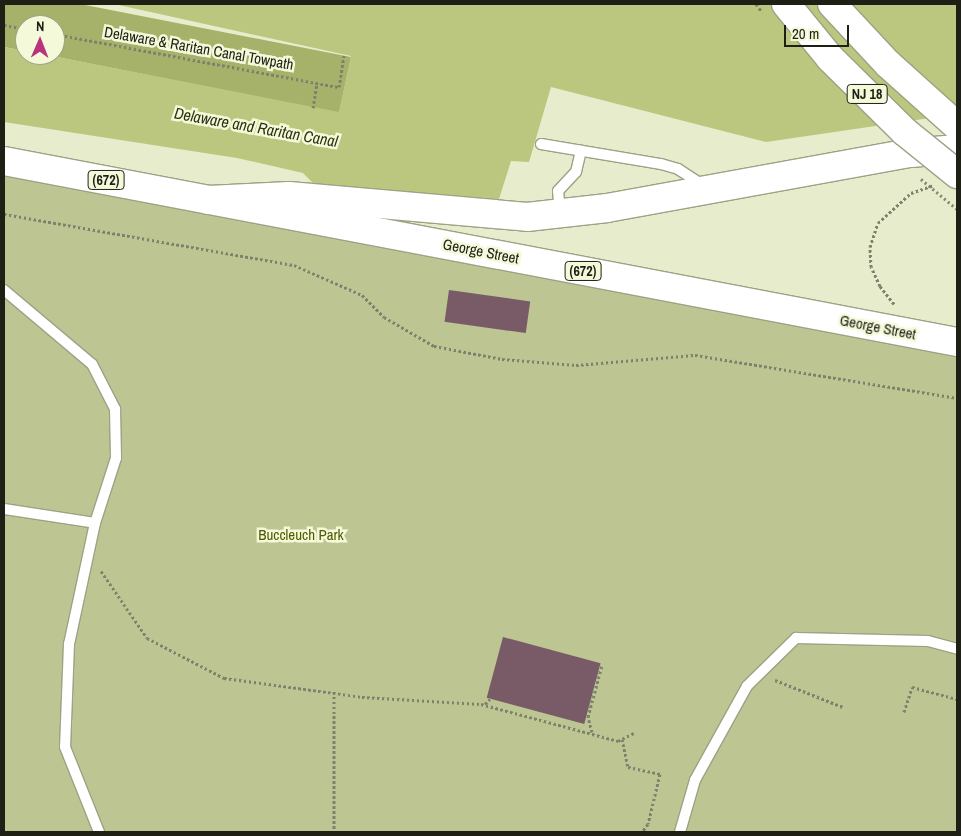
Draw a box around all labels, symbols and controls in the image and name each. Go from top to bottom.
north arrow [15,15,65,65]
scale bar [786,15,851,47]
text: N [36,17,45,35]
street label: Delaware & Raritan Canal Towpath [103,22,295,74]
text: 20 m [792,23,819,44]
road number: NJ 18 [846,82,888,106]
water label: Delaware and Raritan Canal [173,103,339,151]
road number: (672) [87,168,125,192]
street label: George Street [441,235,521,267]
road number: (672) [564,260,602,282]
street label: George Street [838,311,918,343]
park label: Buccleuch Park [258,526,344,544]

